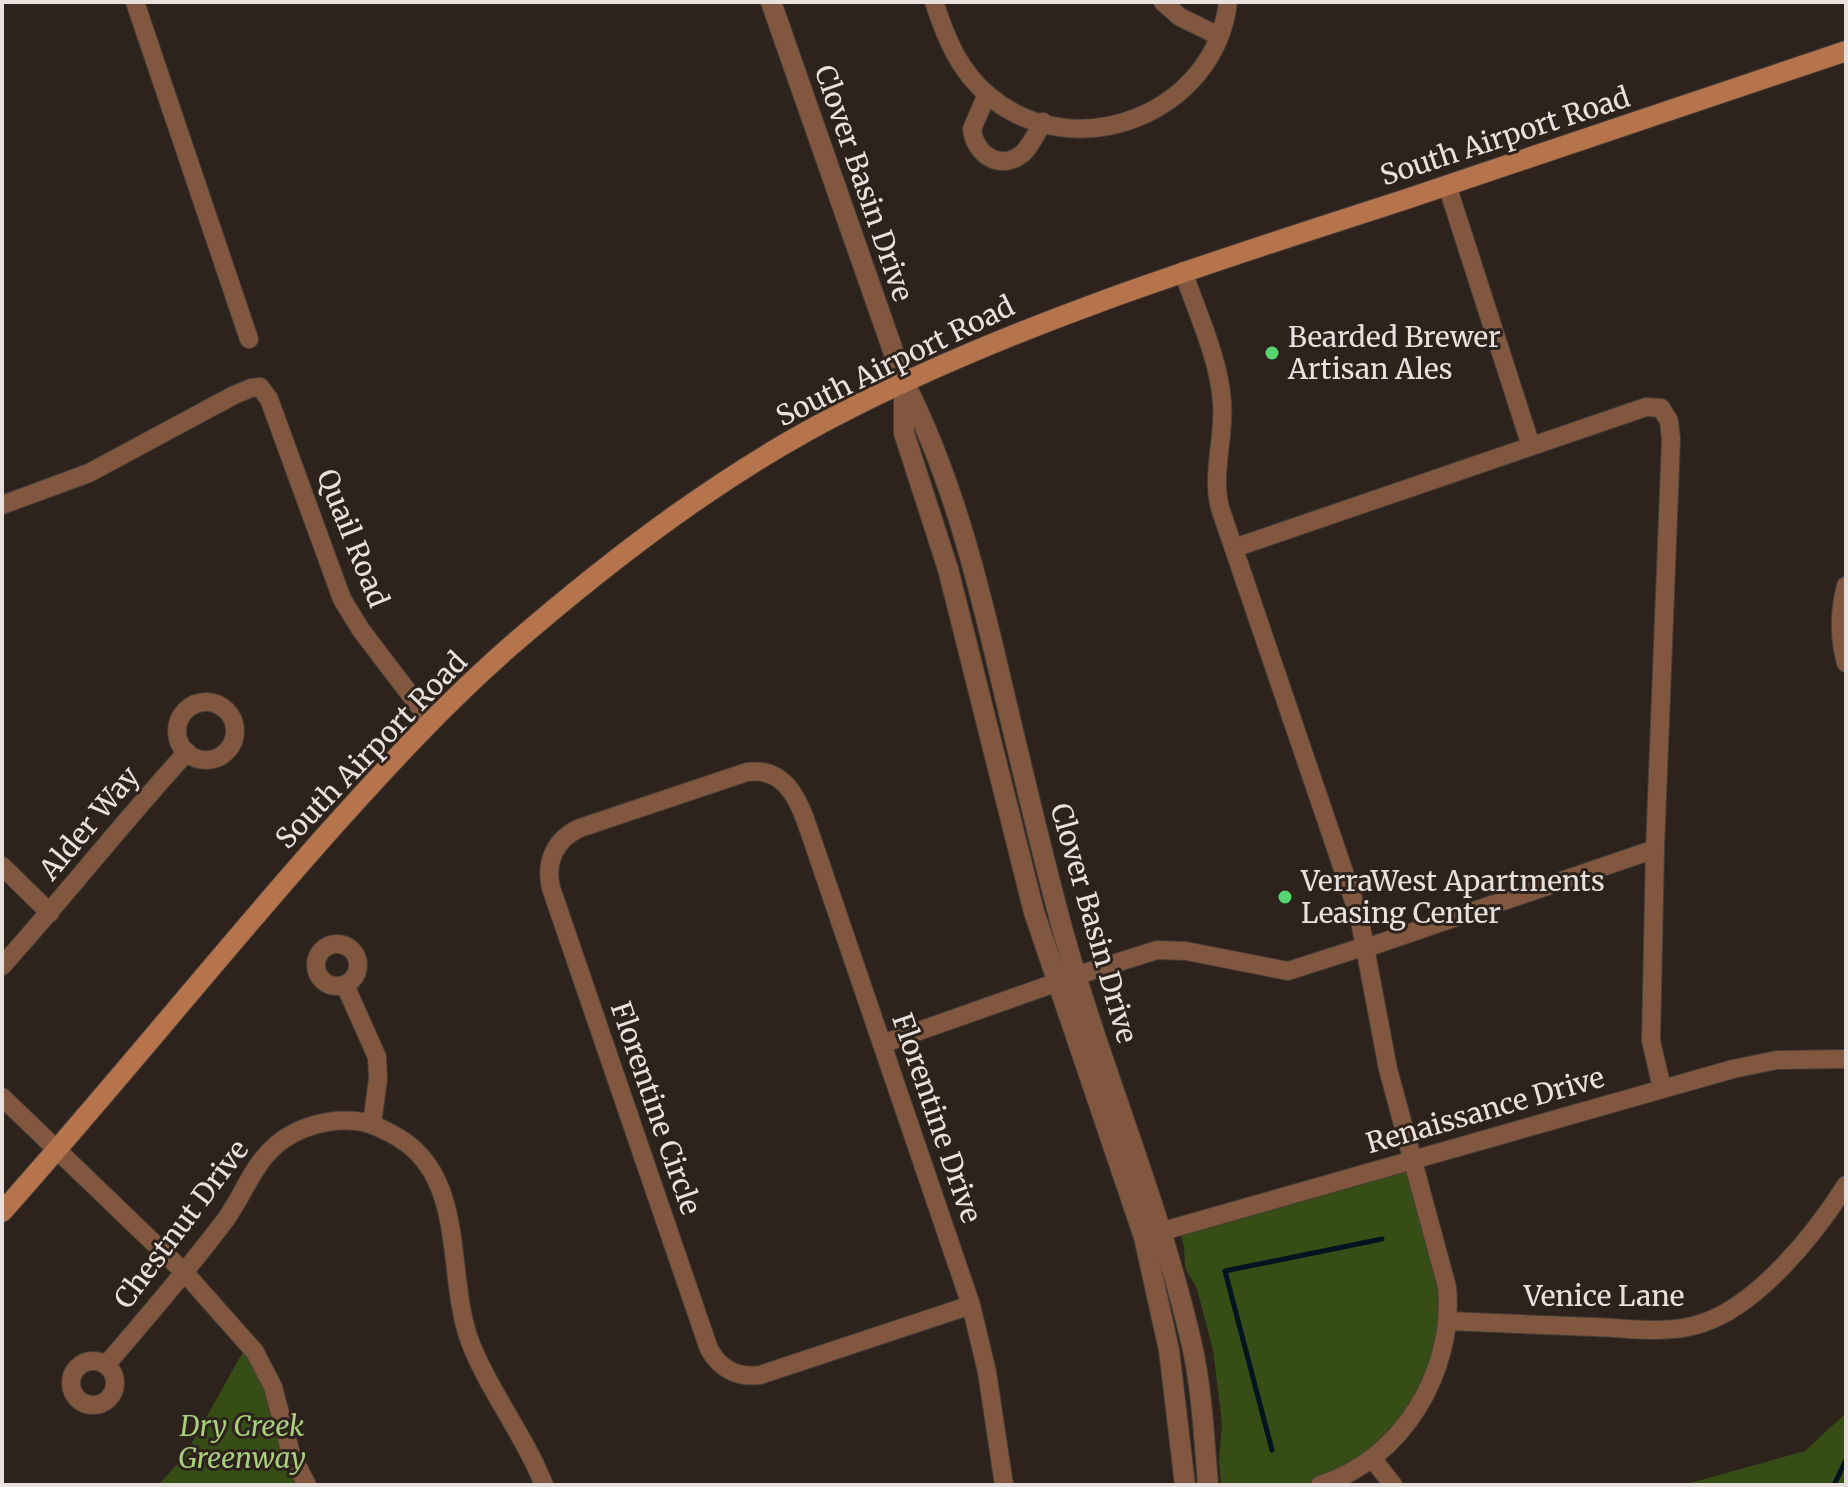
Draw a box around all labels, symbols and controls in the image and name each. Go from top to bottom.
street label: Clover Basin Drive [807,60,921,306]
street label: South Airport Road [1376,79,1634,193]
street label: South Airport Road [770,288,1020,434]
place label: Bearded Brewer Artisan Ales [1287,319,1501,387]
marker: Bearded Brewer Artisan Ales [1263,344,1281,362]
street label: Quail Road [309,464,397,612]
street label: South Airport Road [268,644,474,856]
street label: Alder Way [30,758,147,888]
street label: Clover Basin Drive [1043,799,1145,1047]
place label: VerraWest Apartments Leasing Center [1300,863,1605,931]
marker: VerraWest Apartments Leasing Center [1276,888,1294,906]
street label: Florentine Circle [603,997,709,1219]
street label: Florentine Drive [884,1008,990,1228]
street label: Renaissance Drive [1362,1059,1608,1161]
street label: Chestnut Drive [106,1133,256,1315]
street label: Venice Lane [1523,1278,1684,1314]
park label: Dry Creek Greenway [178,1408,306,1476]

